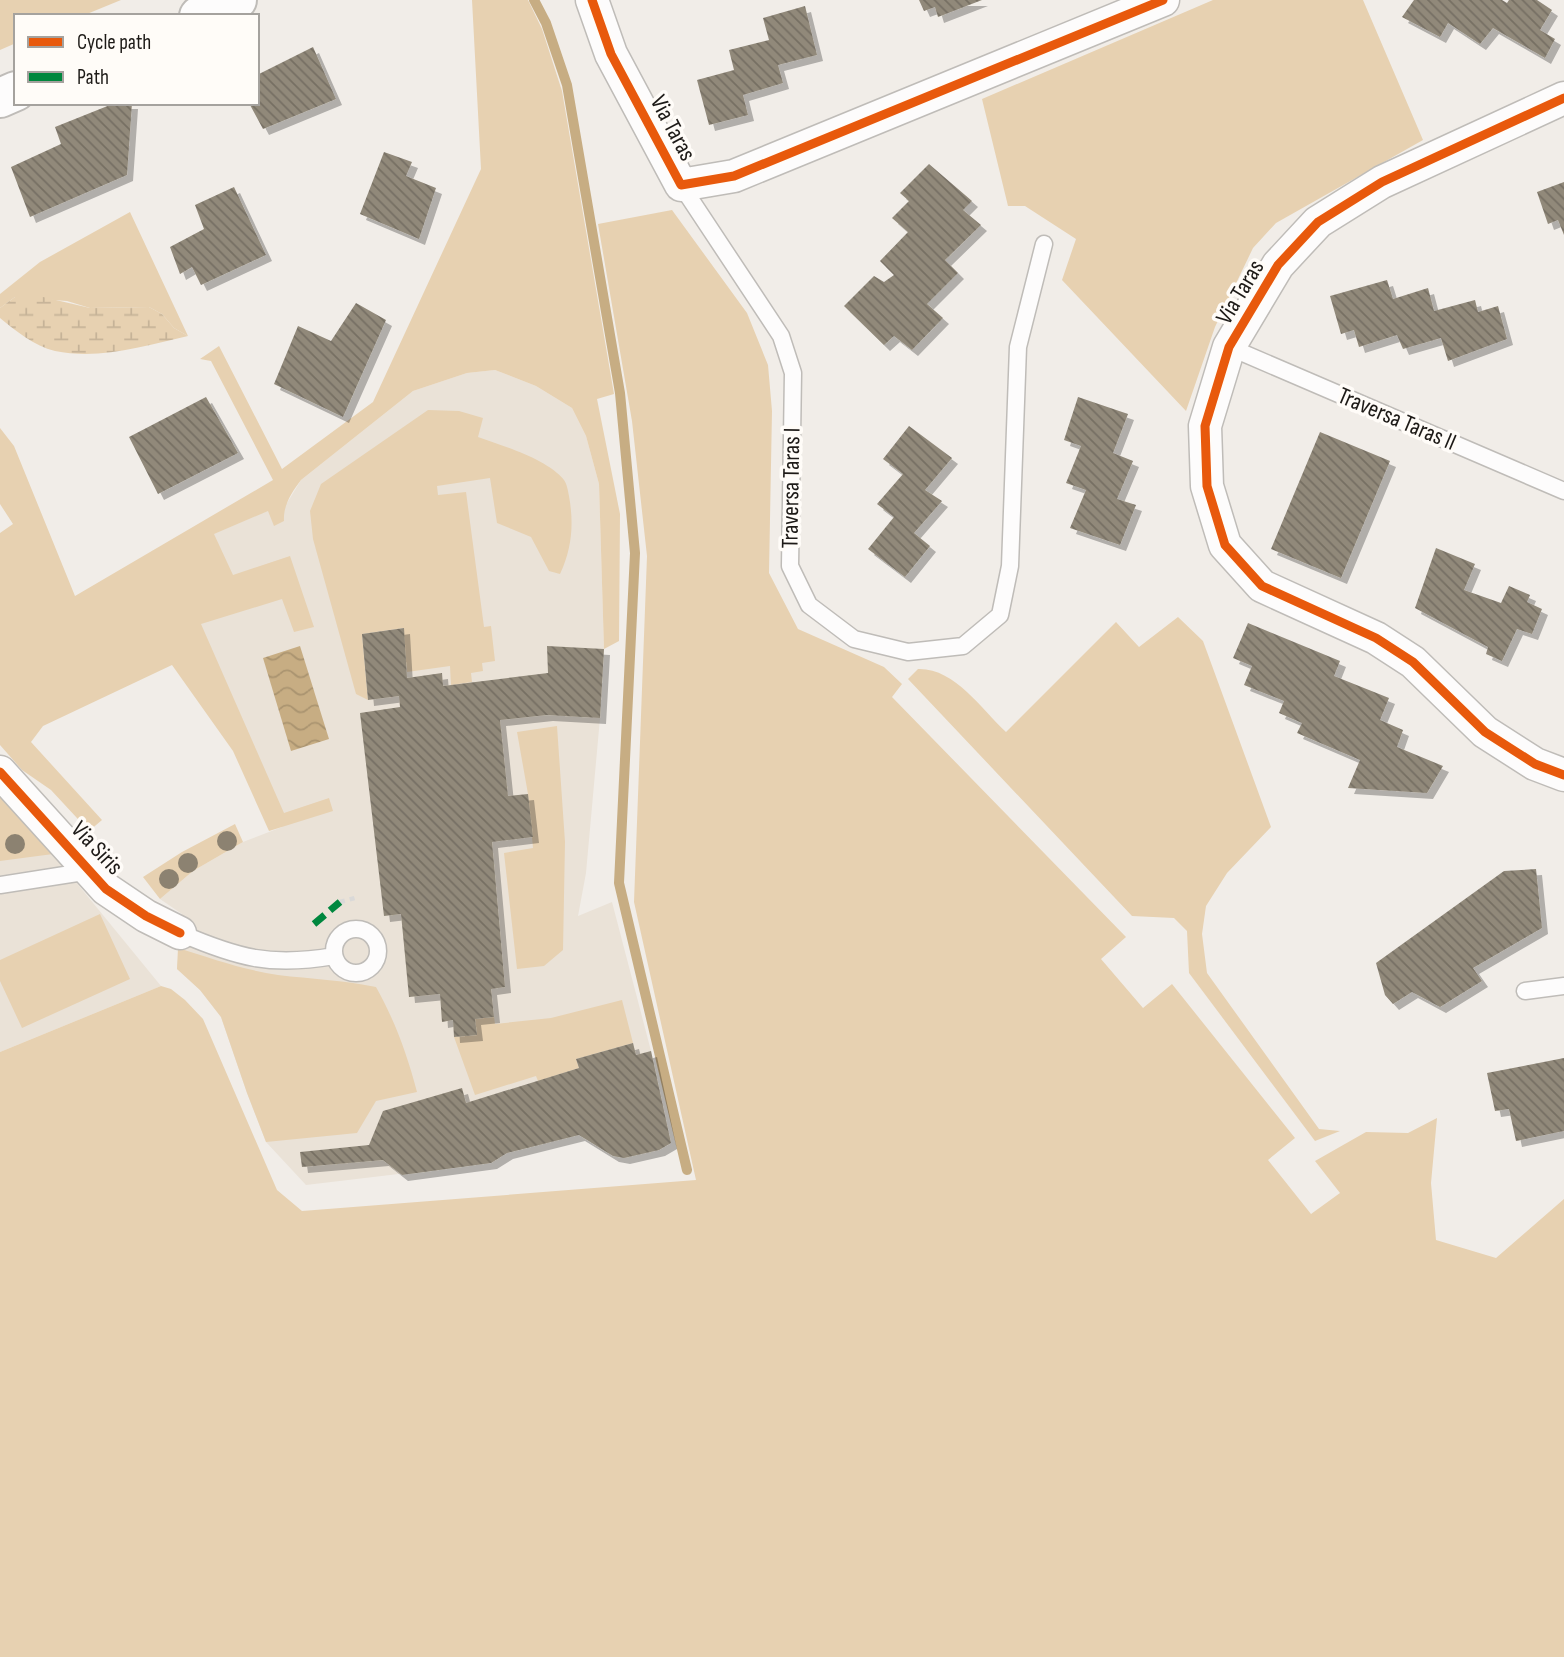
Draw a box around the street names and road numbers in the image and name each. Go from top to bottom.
street label: Via Taras [644,90,702,166]
street label: Via Taras [1210,254,1270,330]
street label: Traversa Taras II [1333,381,1461,457]
street label: Traversa Taras I [775,427,807,549]
street label: Via Siris [65,815,129,881]

